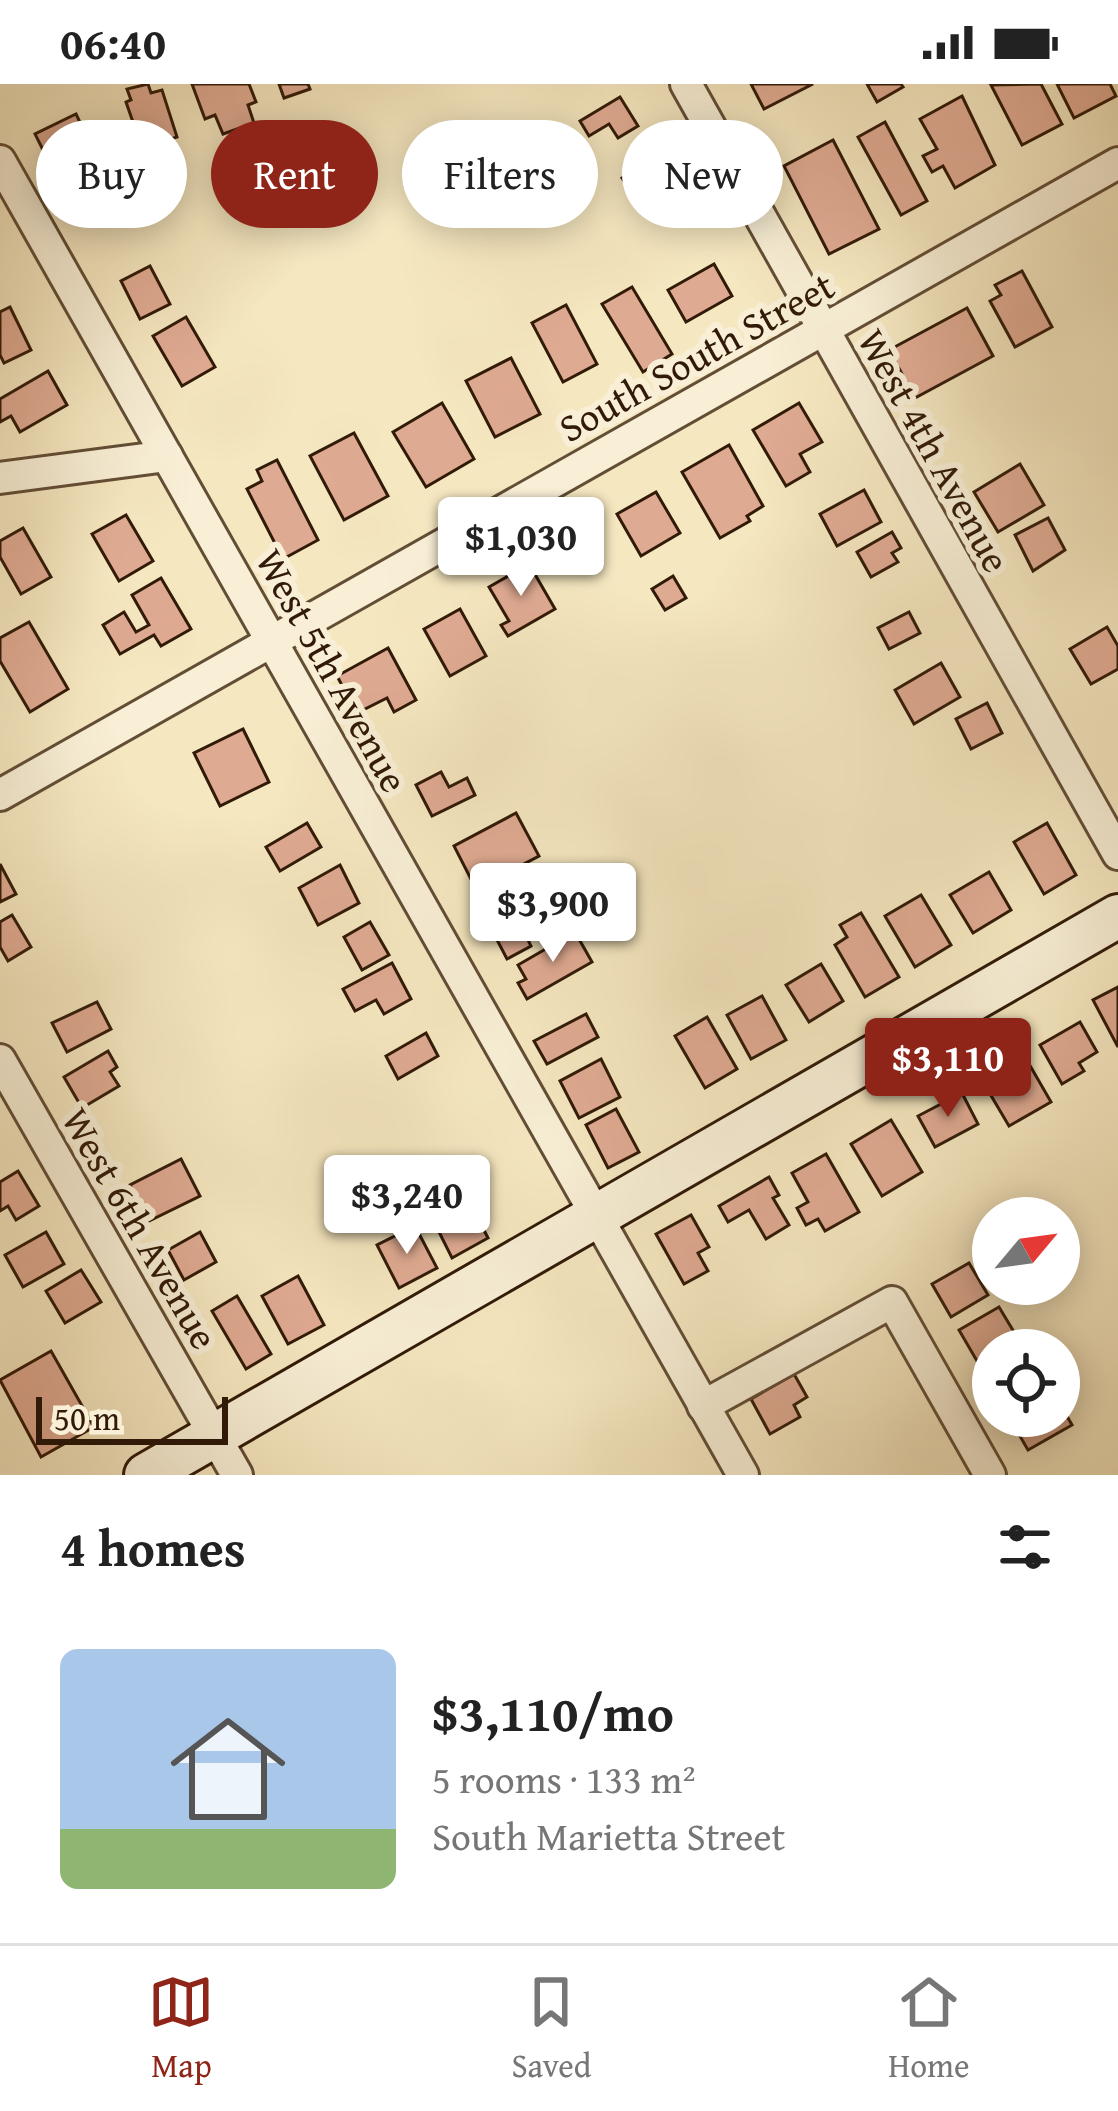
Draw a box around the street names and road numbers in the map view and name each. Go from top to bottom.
street label: South South Street [548,256,844,455]
street label: West 4th Avenue [844,318,1026,582]
street label: West 5th Avenue [242,538,424,802]
street label: West 6th Avenue [49,1097,233,1359]

